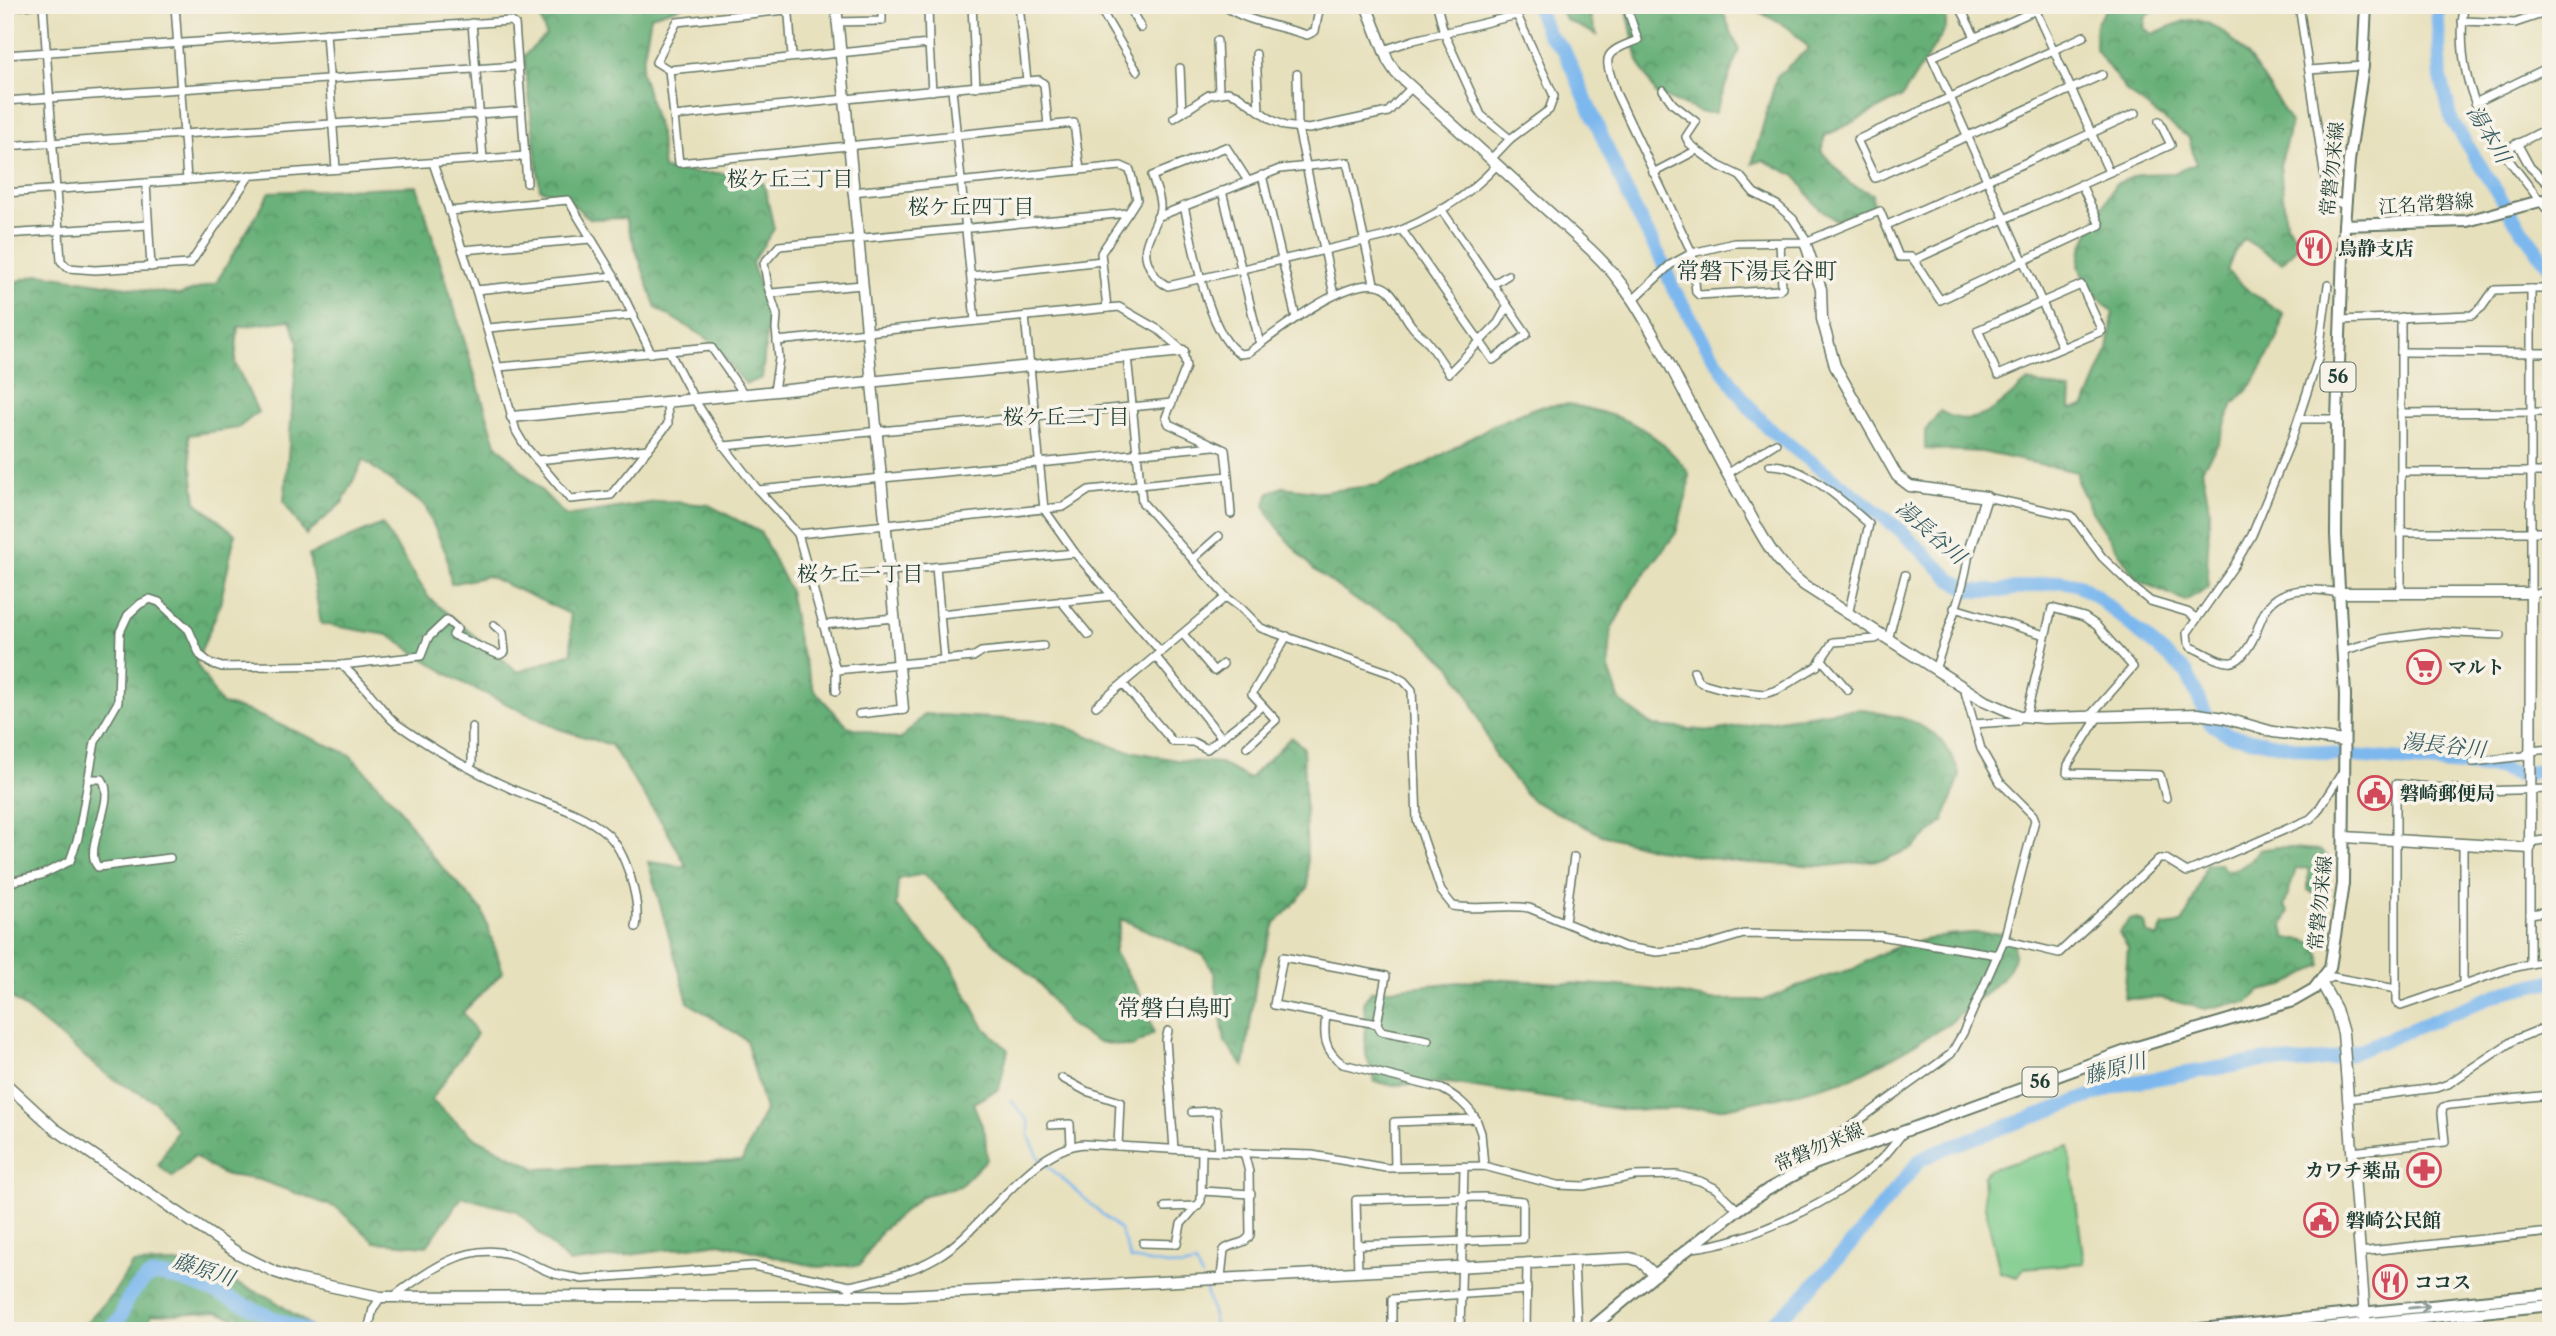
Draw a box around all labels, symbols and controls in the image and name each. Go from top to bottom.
water label: 湯本川 [2462,101,2517,169]
street label: 常磐勿来線 [2316,121,2348,217]
district label: 桜ケ丘三丁目 [727,166,853,191]
street label: 江名常磐線 [2378,189,2474,219]
district label: 桜ケ丘四丁目 [908,194,1034,219]
restaurant icon: 鳥静支店 [2295,229,2333,267]
place label: 鳥静支店 [2338,237,2414,260]
district label: 常磐下湯長谷町 [1677,257,1838,285]
road number: 56 [2320,362,2356,391]
district label: 桜ケ丘二丁目 [1003,404,1129,429]
water label: 湯長谷川 [1891,495,1972,570]
district label: 桜ケ丘一丁目 [797,561,923,586]
supermarket icon: マルト [2405,648,2443,686]
place label: マルト [2448,656,2505,679]
water label: 湯長谷川 [2401,728,2489,762]
public building icon: 磐崎郵便局 [2356,774,2394,812]
place label: 磐崎郵便局 [2400,782,2495,805]
street label: 常磐勿来線 [2304,855,2336,951]
district label: 常磐白鳥町 [1118,994,1233,1022]
water label: 藤原川 [2081,1047,2151,1088]
road number: 56 [2022,1068,2058,1097]
street label: 常磐勿来線 [1771,1118,1867,1176]
pharmacy icon: カワチ薬品 [2405,1151,2443,1189]
place label: カワチ薬品 [2305,1159,2400,1182]
public building icon: 磐崎公民館 [2302,1201,2340,1239]
place label: 磐崎公民館 [2346,1209,2441,1232]
water label: 藤原川 [170,1247,240,1291]
restaurant icon: ココス [2371,1263,2409,1301]
place label: ココス [2414,1271,2471,1294]
one-way arrow [2407,1300,2430,1313]

